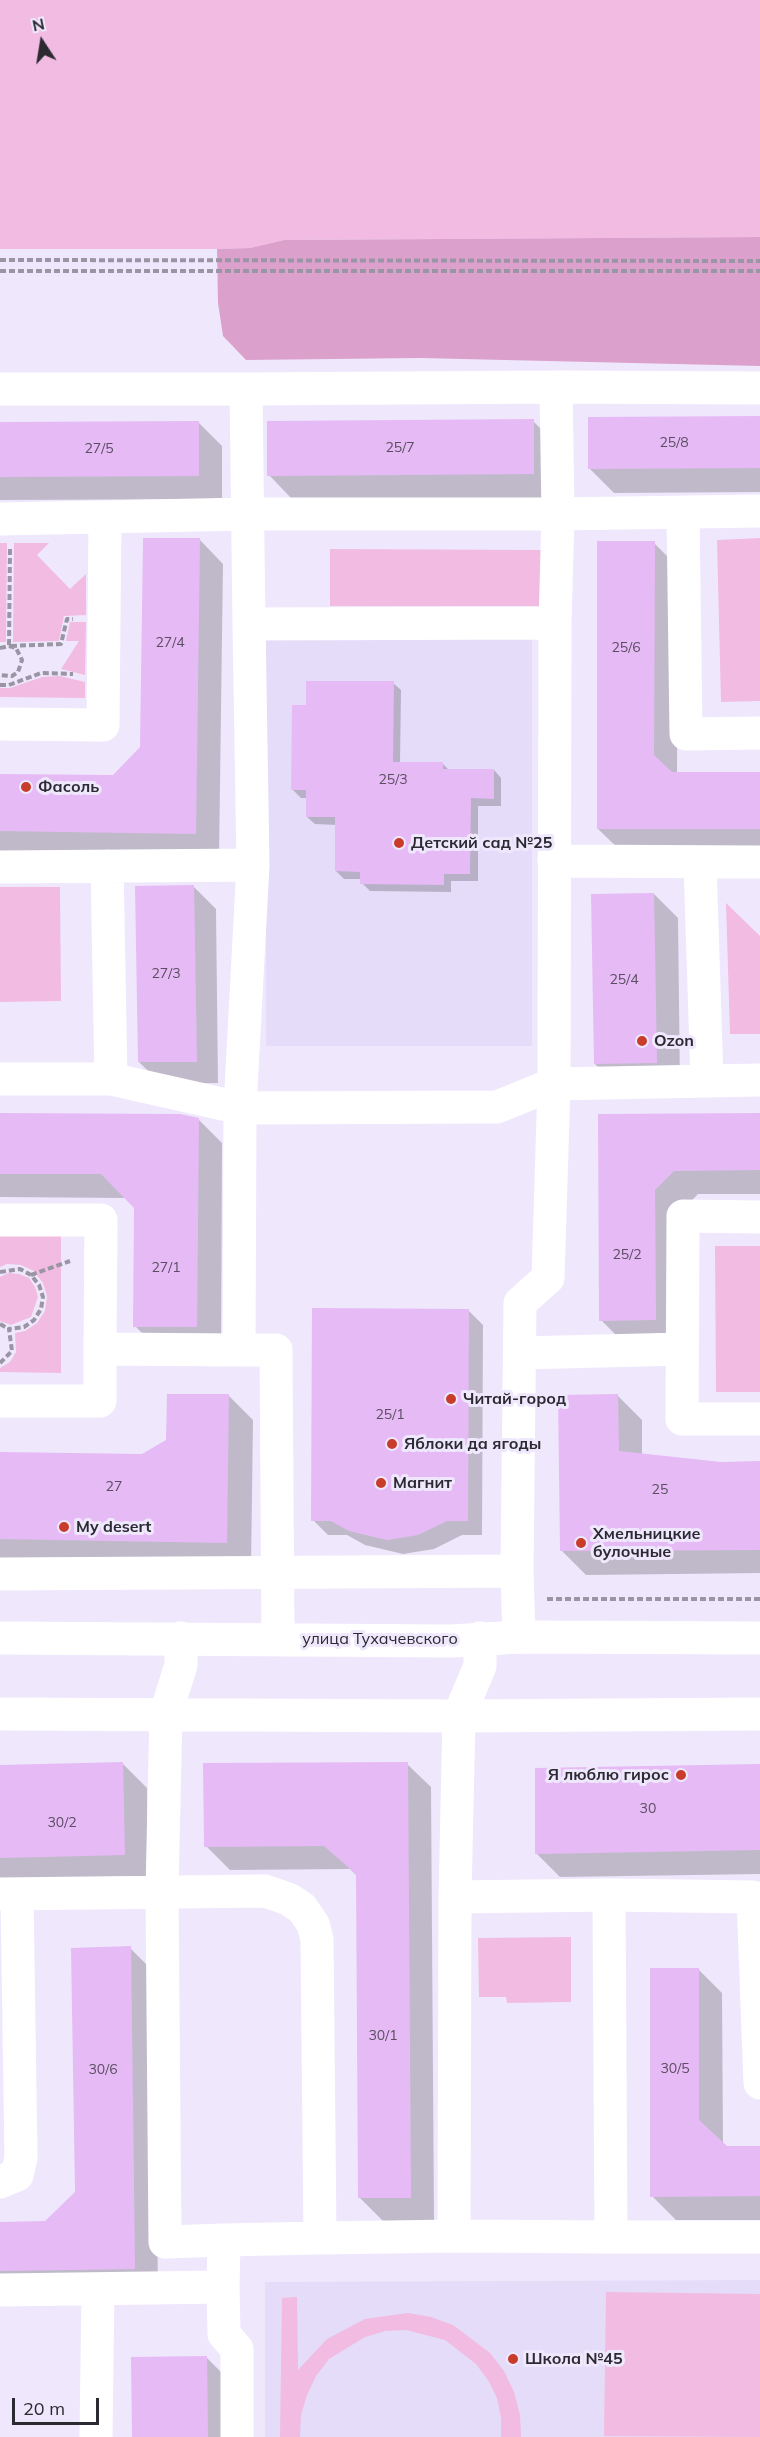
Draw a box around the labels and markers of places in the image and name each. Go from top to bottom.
place label: Фасоль [38,777,99,797]
marker: Фасоль [19,780,33,794]
place label: Детский сад №25 [411,833,552,853]
marker: Детский сад №25 [392,836,406,850]
place label: Ozon [654,1031,694,1051]
marker: Ozon [635,1034,649,1048]
place label: Читай-город [463,1389,566,1409]
marker: Читай-город [444,1392,458,1406]
place label: Яблоки да ягоды [404,1434,541,1454]
marker: Яблоки да ягоды [385,1437,399,1451]
place label: Магнит [393,1473,452,1493]
marker: Магнит [374,1476,388,1490]
place label: My desert [76,1517,151,1537]
marker: My desert [57,1520,71,1534]
place label: Хмельницкие булочные [593,1524,701,1562]
marker: Хмельницкие булочные [574,1536,588,1550]
place label: Я люблю гирос [548,1765,669,1785]
marker: Я люблю гирос [674,1768,688,1782]
place label: Школа №45 [525,2349,623,2369]
marker: Школа №45 [506,2352,520,2366]

